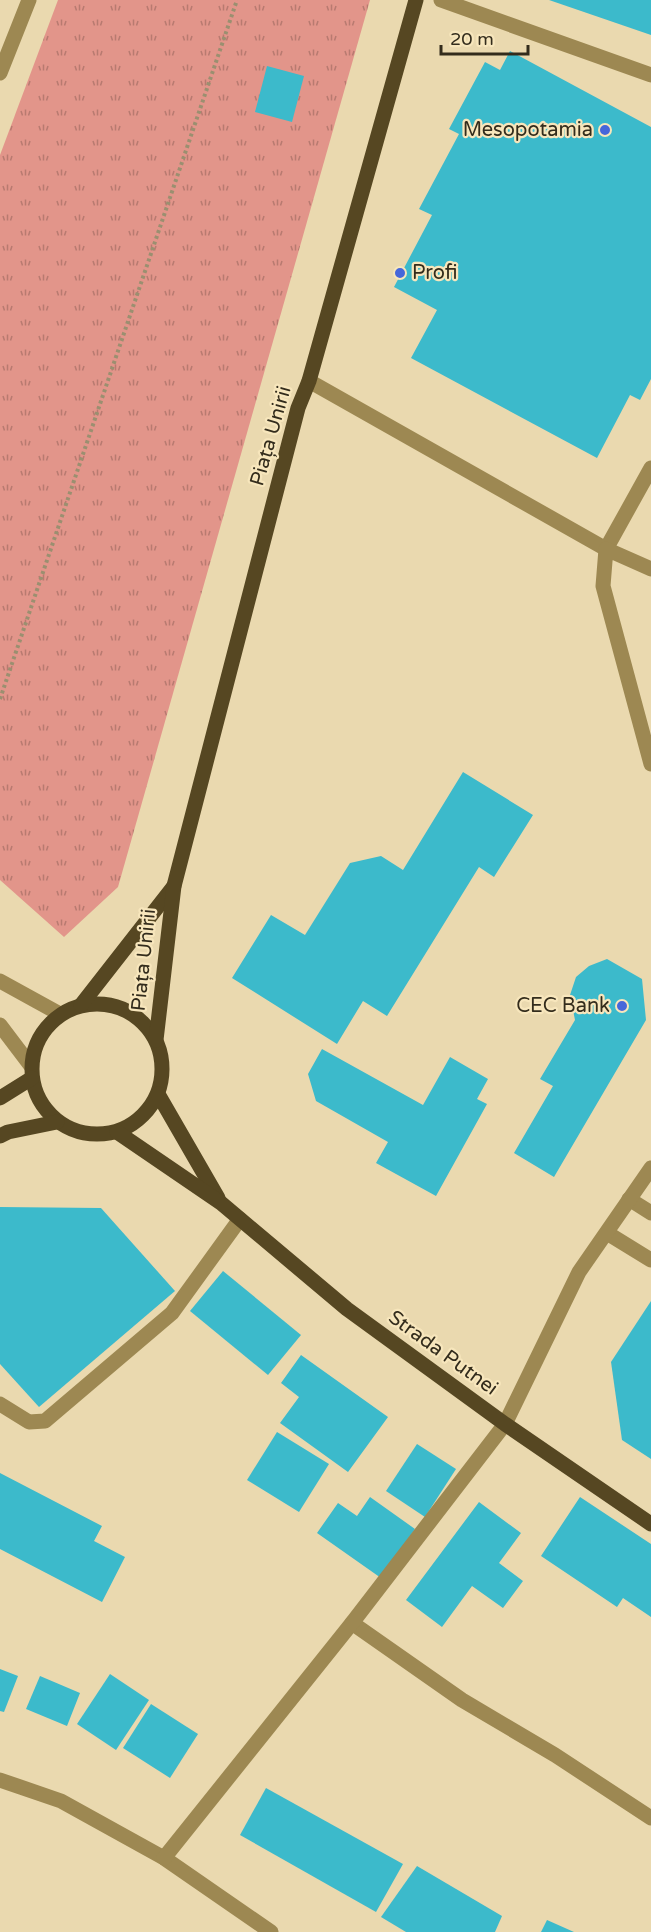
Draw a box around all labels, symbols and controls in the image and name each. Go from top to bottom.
scale bar [441,18,528,56]
text: 20 m [450,28,494,50]
place label: Mesopotamia [463,118,593,142]
marker: Mesopotamia [598,123,612,137]
place label: Profi [412,261,457,285]
marker: Profi [393,266,407,280]
street label: Piața Unirii [245,383,297,489]
street label: Piața Unirii [127,908,161,1012]
place label: CEC Bank [516,994,610,1018]
marker: CEC Bank [615,999,629,1013]
street label: Strada Putnei [384,1305,502,1401]

